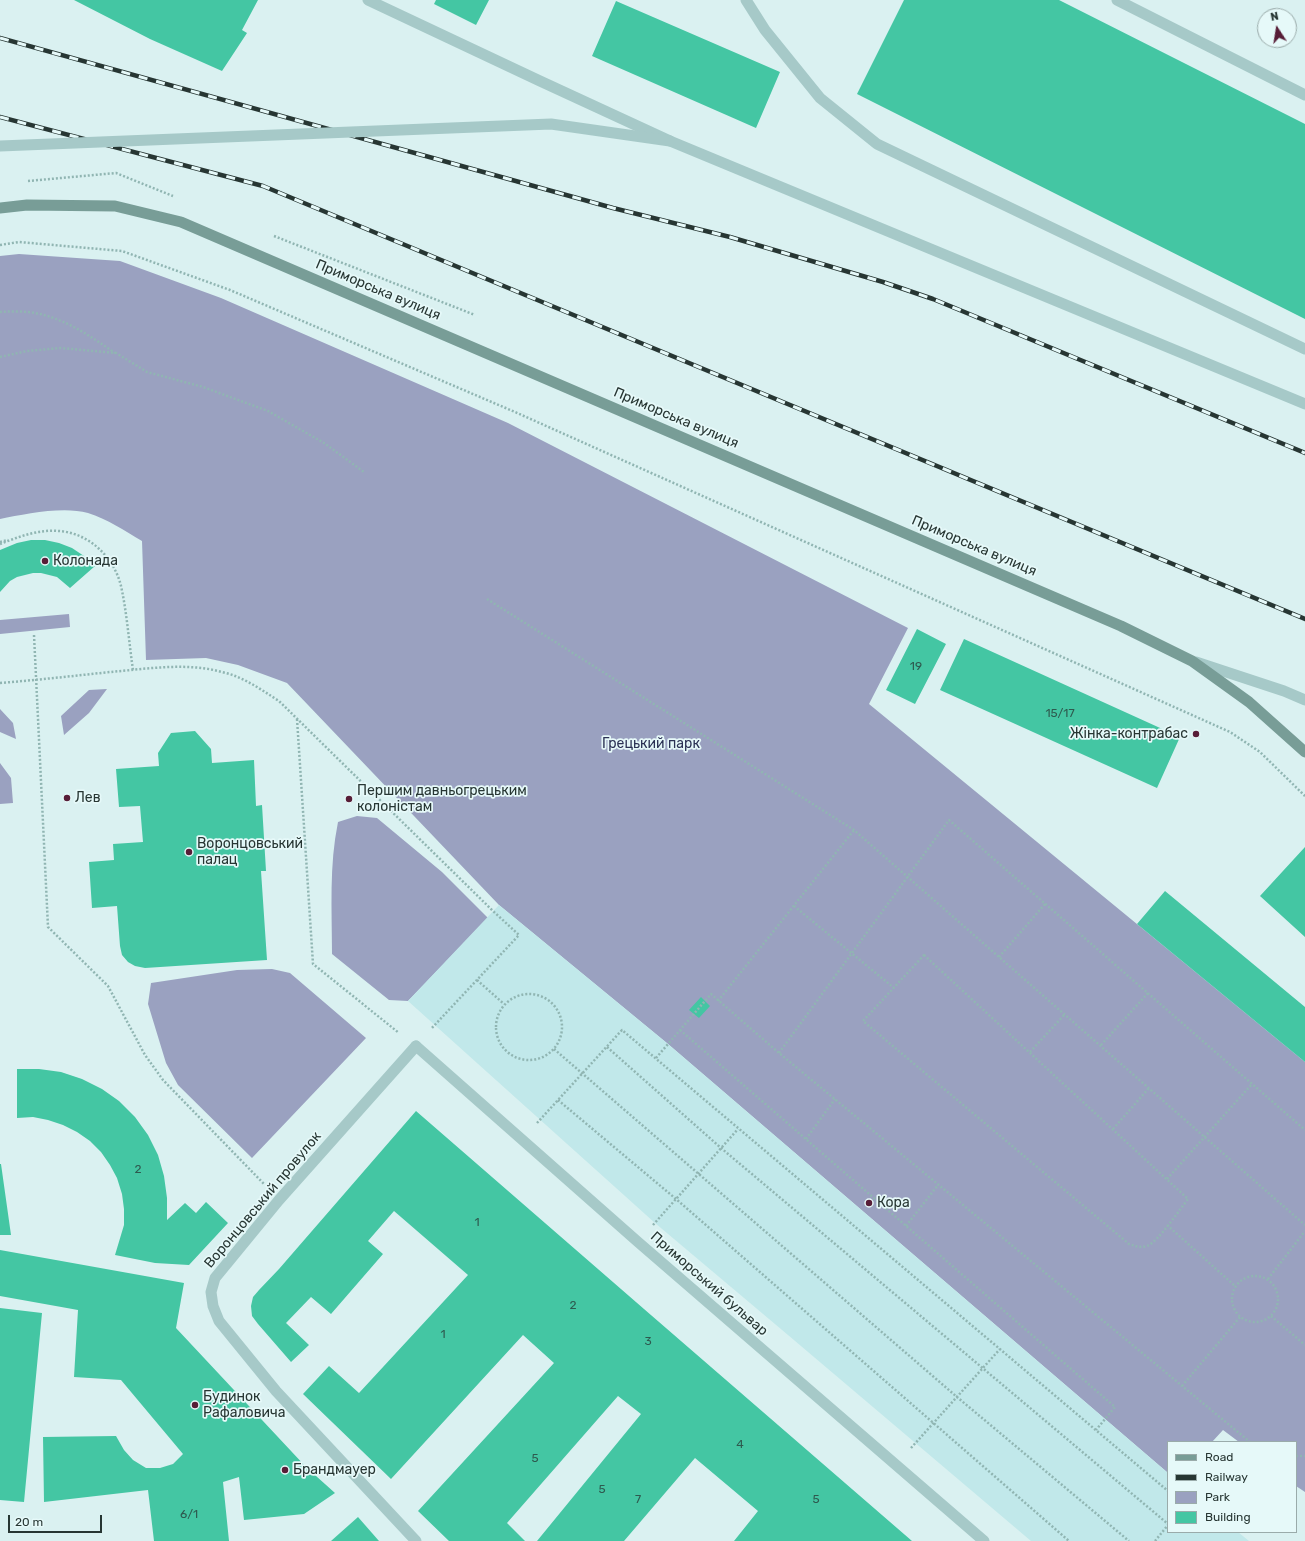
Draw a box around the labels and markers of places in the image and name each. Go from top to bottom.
place label: Колонада [53,553,118,569]
marker: Колонада [40,556,50,566]
place label: Жінка-контрабас [1070,726,1188,742]
marker: Жінка-контрабас [1191,729,1201,739]
place label: Першим давньогрецьким колоністам [357,783,527,816]
place label: Лев [75,790,101,806]
marker: Лев [62,793,72,803]
marker: Першим давньогрецьким колоністам [344,794,354,804]
place label: Воронцовський палац [197,836,303,868]
marker: Воронцовський палац [184,847,194,857]
place label: Кора [877,1195,910,1211]
marker: Кора [864,1198,874,1208]
place label: Будинок Рафаловича [203,1389,285,1422]
marker: Будинок Рафаловича [190,1400,200,1410]
place label: Брандмауер [293,1462,376,1478]
marker: Брандмауер [280,1465,290,1475]

